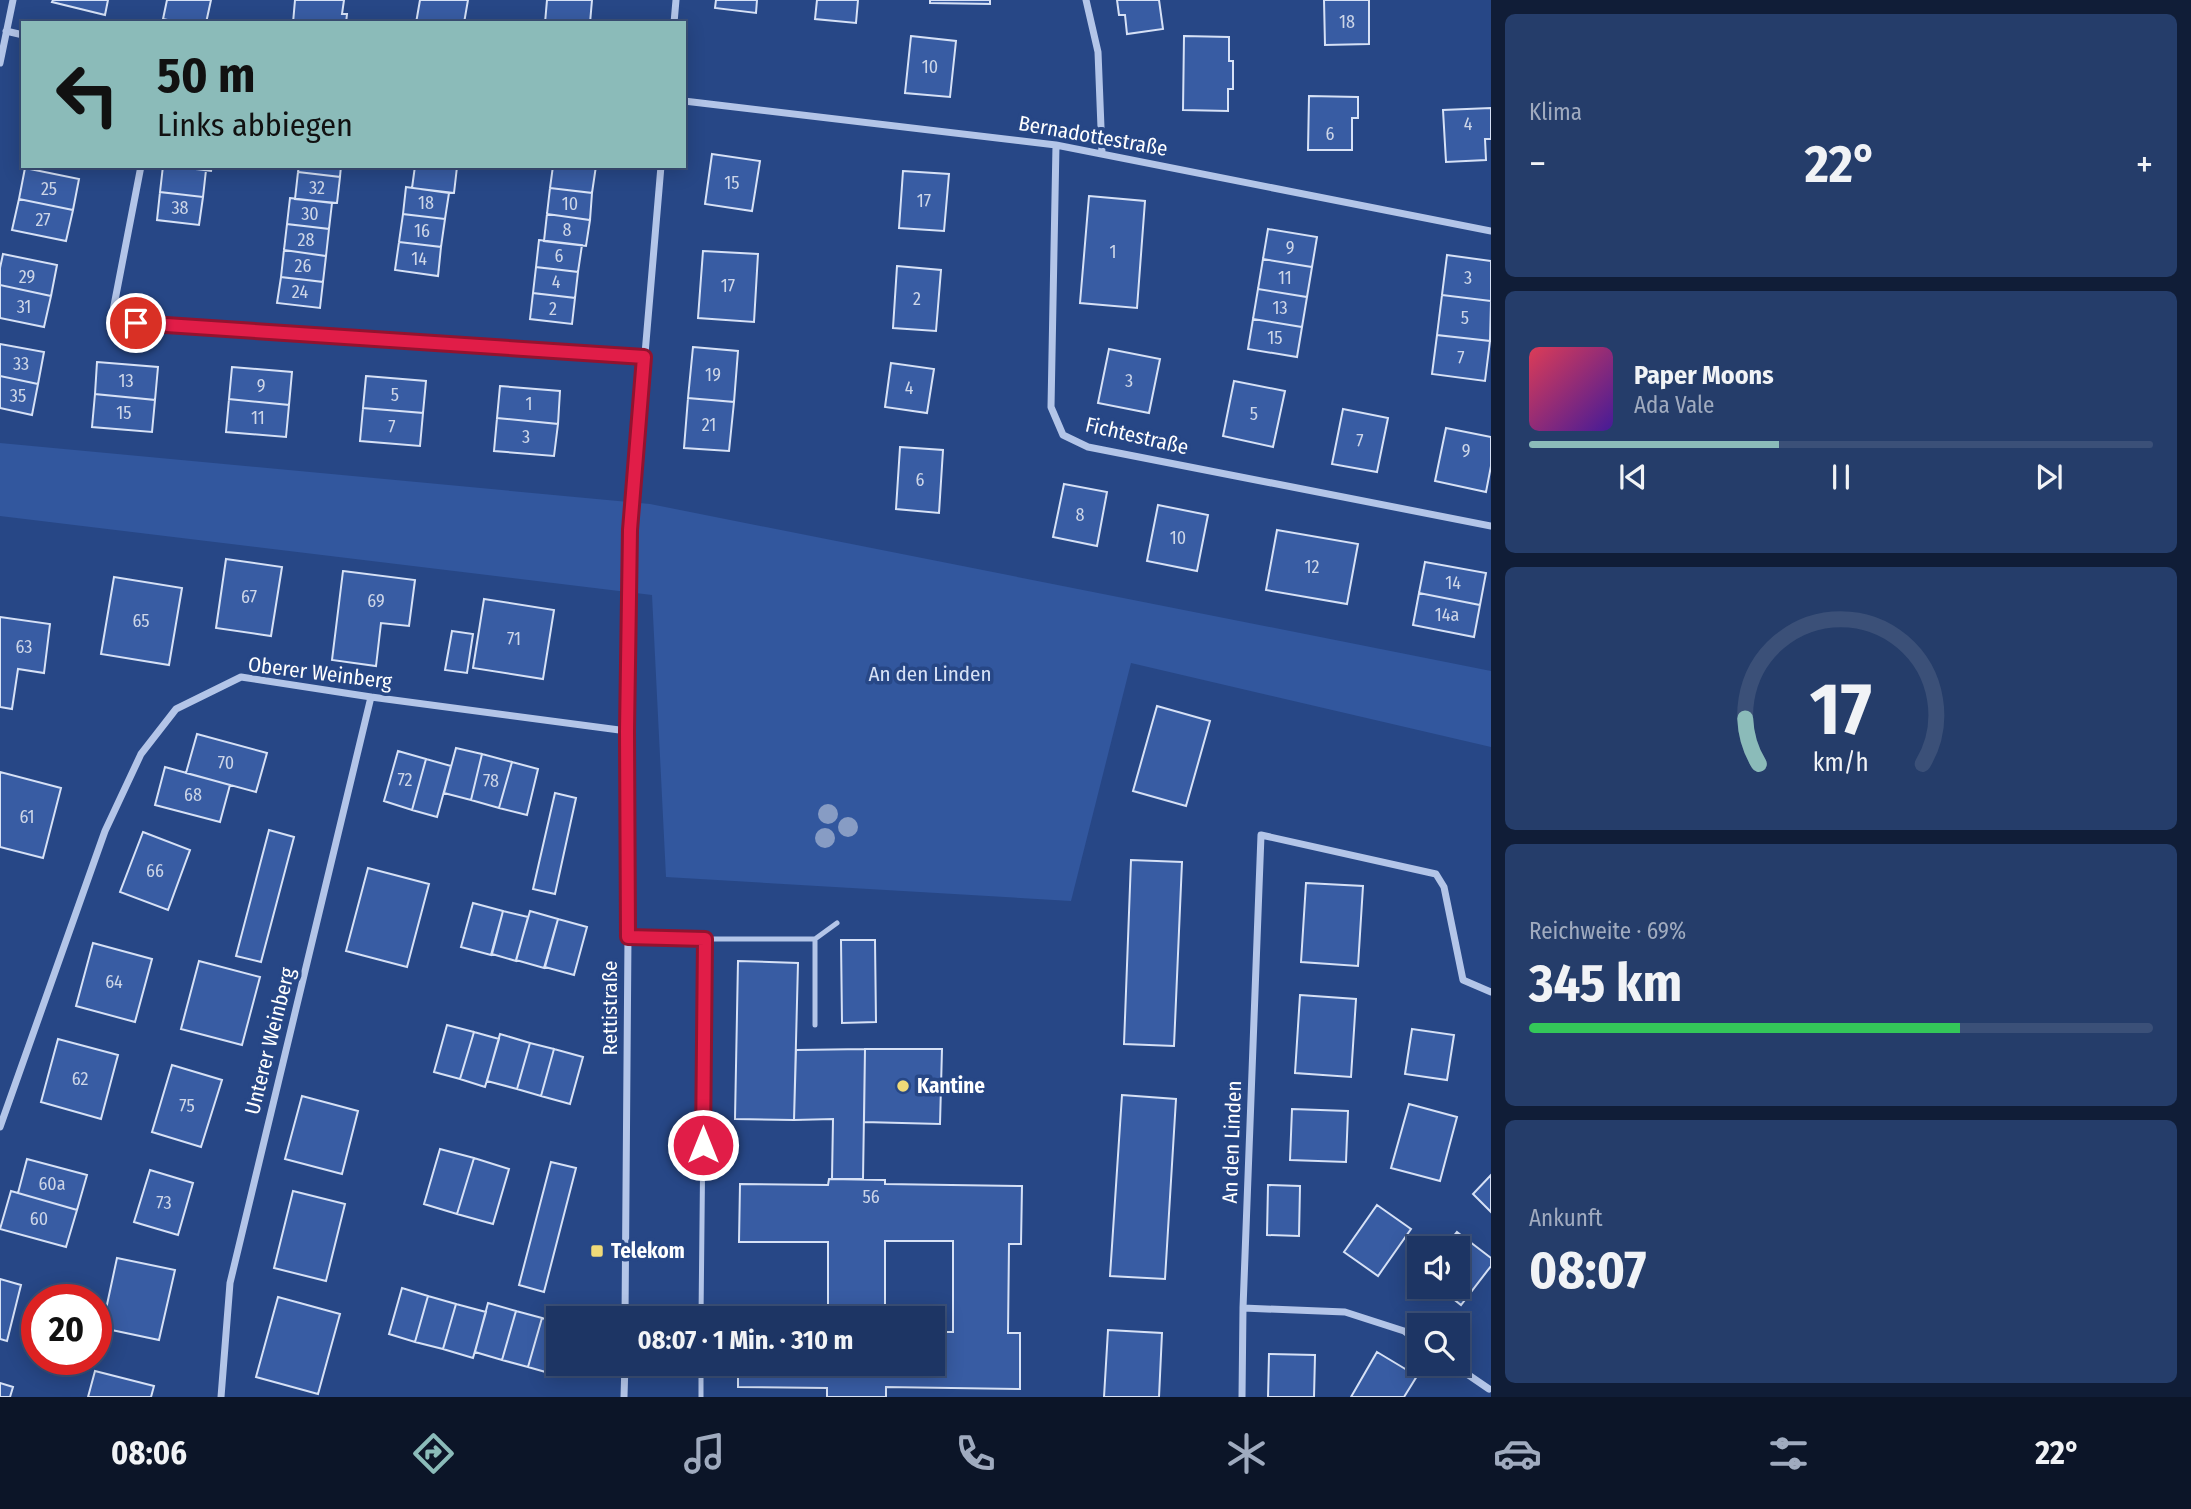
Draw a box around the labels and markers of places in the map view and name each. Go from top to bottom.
pin [106,293,166,353]
place label: Kantine [917,1073,985,1099]
marker: Kantine [895,1078,911,1094]
place label: Telekom [611,1238,685,1264]
marker: Telekom [589,1243,605,1259]

